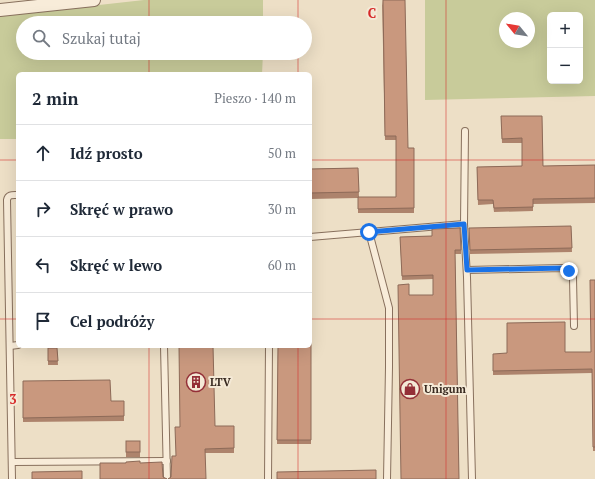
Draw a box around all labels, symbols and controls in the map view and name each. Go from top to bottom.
text: C [368,4,376,22]
north arrow [499,12,535,48]
map controls [547,12,583,84]
button: + [547,12,583,48]
search box [16,16,312,60]
icon: search [30,27,52,49]
text: Szukaj tutaj [62,28,141,48]
button: − [547,48,583,84]
text: 2 min [32,87,79,110]
text: Pieszo · 140 m [214,89,296,107]
icon: ahead [32,142,54,164]
text: Idź prosto [70,143,143,163]
text: 50 m [268,144,296,162]
icon: right [32,198,54,220]
text: Skręć w prawo [70,199,173,219]
text: 30 m [268,200,296,218]
route start [360,223,378,241]
icon: left [32,254,54,276]
text: Skręć w lewo [70,255,162,275]
text: 60 m [268,256,296,274]
route end [560,262,578,280]
icon: arrive [32,310,54,332]
text: Cel podróży [70,311,154,331]
building icon: LTV [185,371,207,393]
place label: LTV [210,375,232,389]
shop icon: Unigum [399,378,421,400]
place label: Unigum [424,382,467,396]
text: 3 [9,390,17,408]

